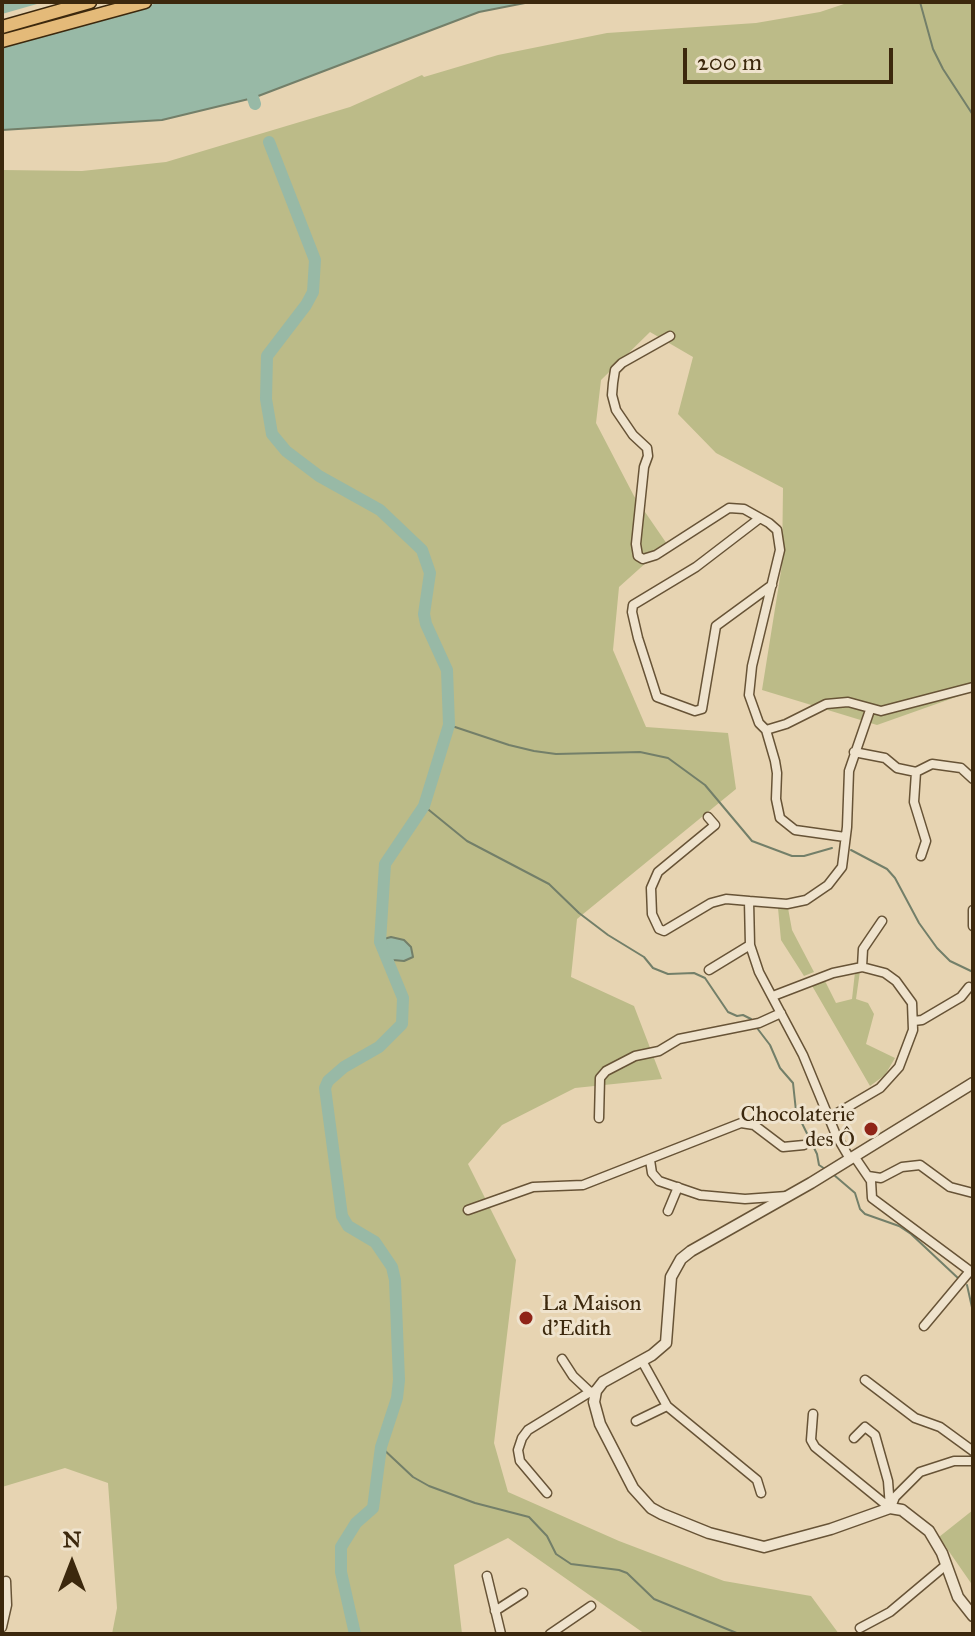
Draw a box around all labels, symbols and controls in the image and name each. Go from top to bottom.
scale bar [687,32,897,82]
text: 200 m [697,47,762,77]
place label: Chocolaterie des Ô [741,1103,855,1154]
marker: Chocolaterie des Ô [862,1120,880,1138]
place label: La Maison d'Edith [542,1292,641,1344]
marker: La Maison d'Edith [517,1309,535,1327]
north arrow [32,1524,112,1604]
text: N [63,1526,81,1553]

